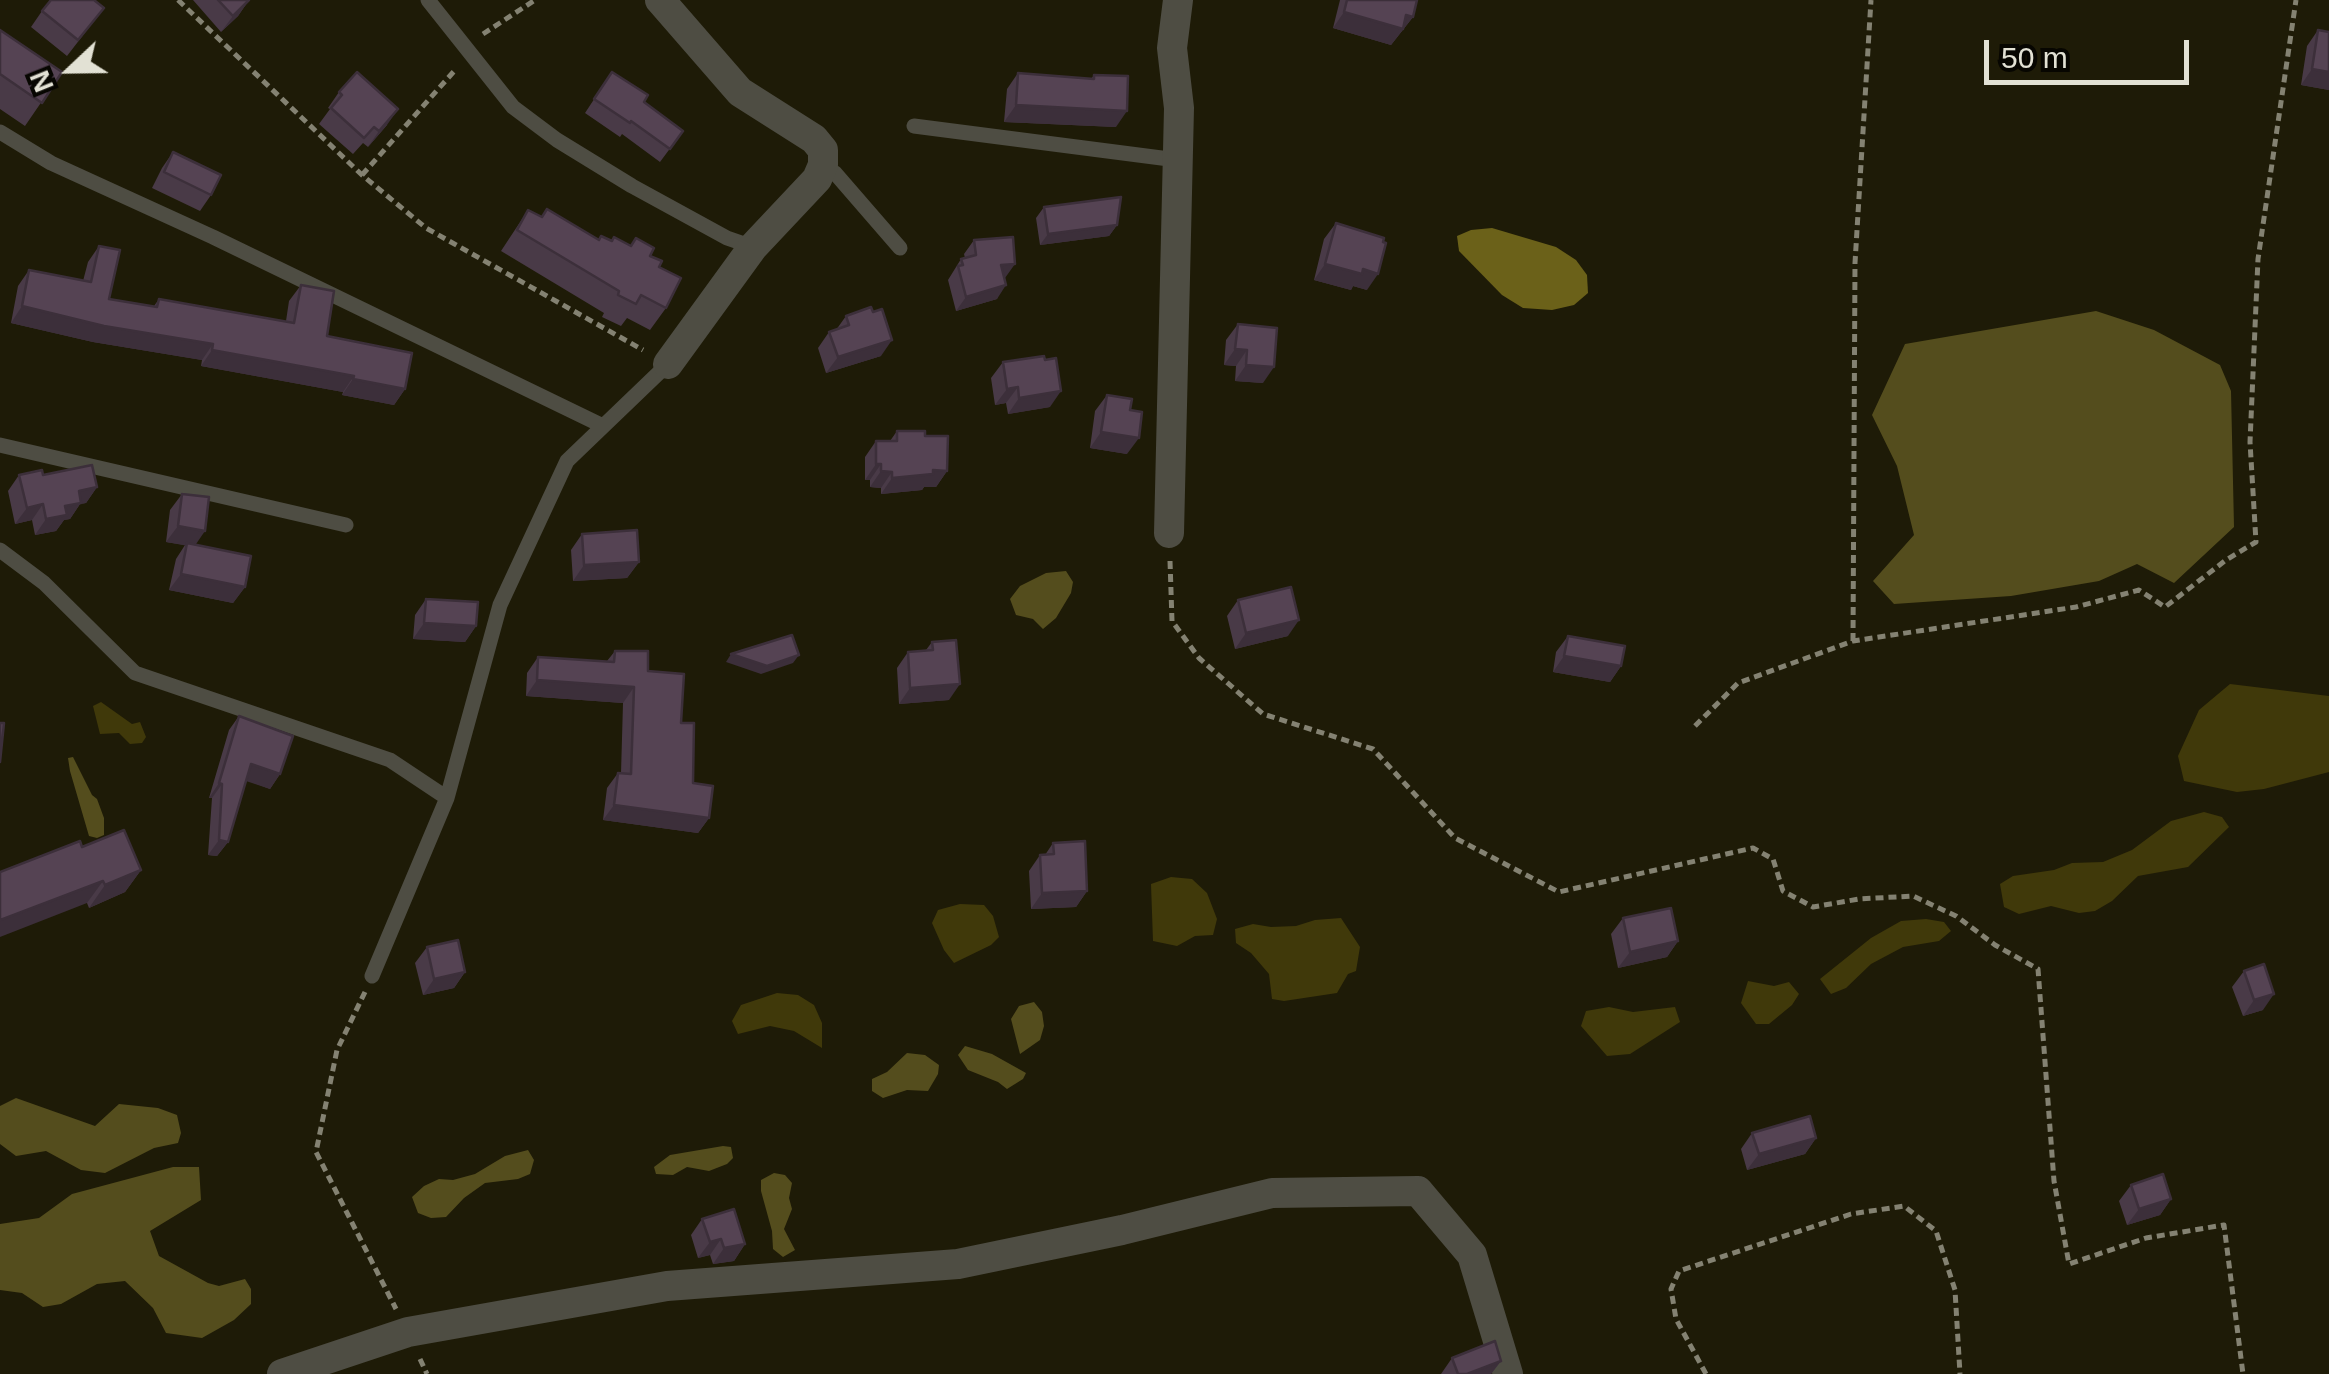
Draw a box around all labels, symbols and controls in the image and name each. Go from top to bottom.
north arrow [20,20,120,120]
scale bar [1989,20,2194,82]
text: 50 m [2001,41,2068,74]
text: N [24,66,60,97]

